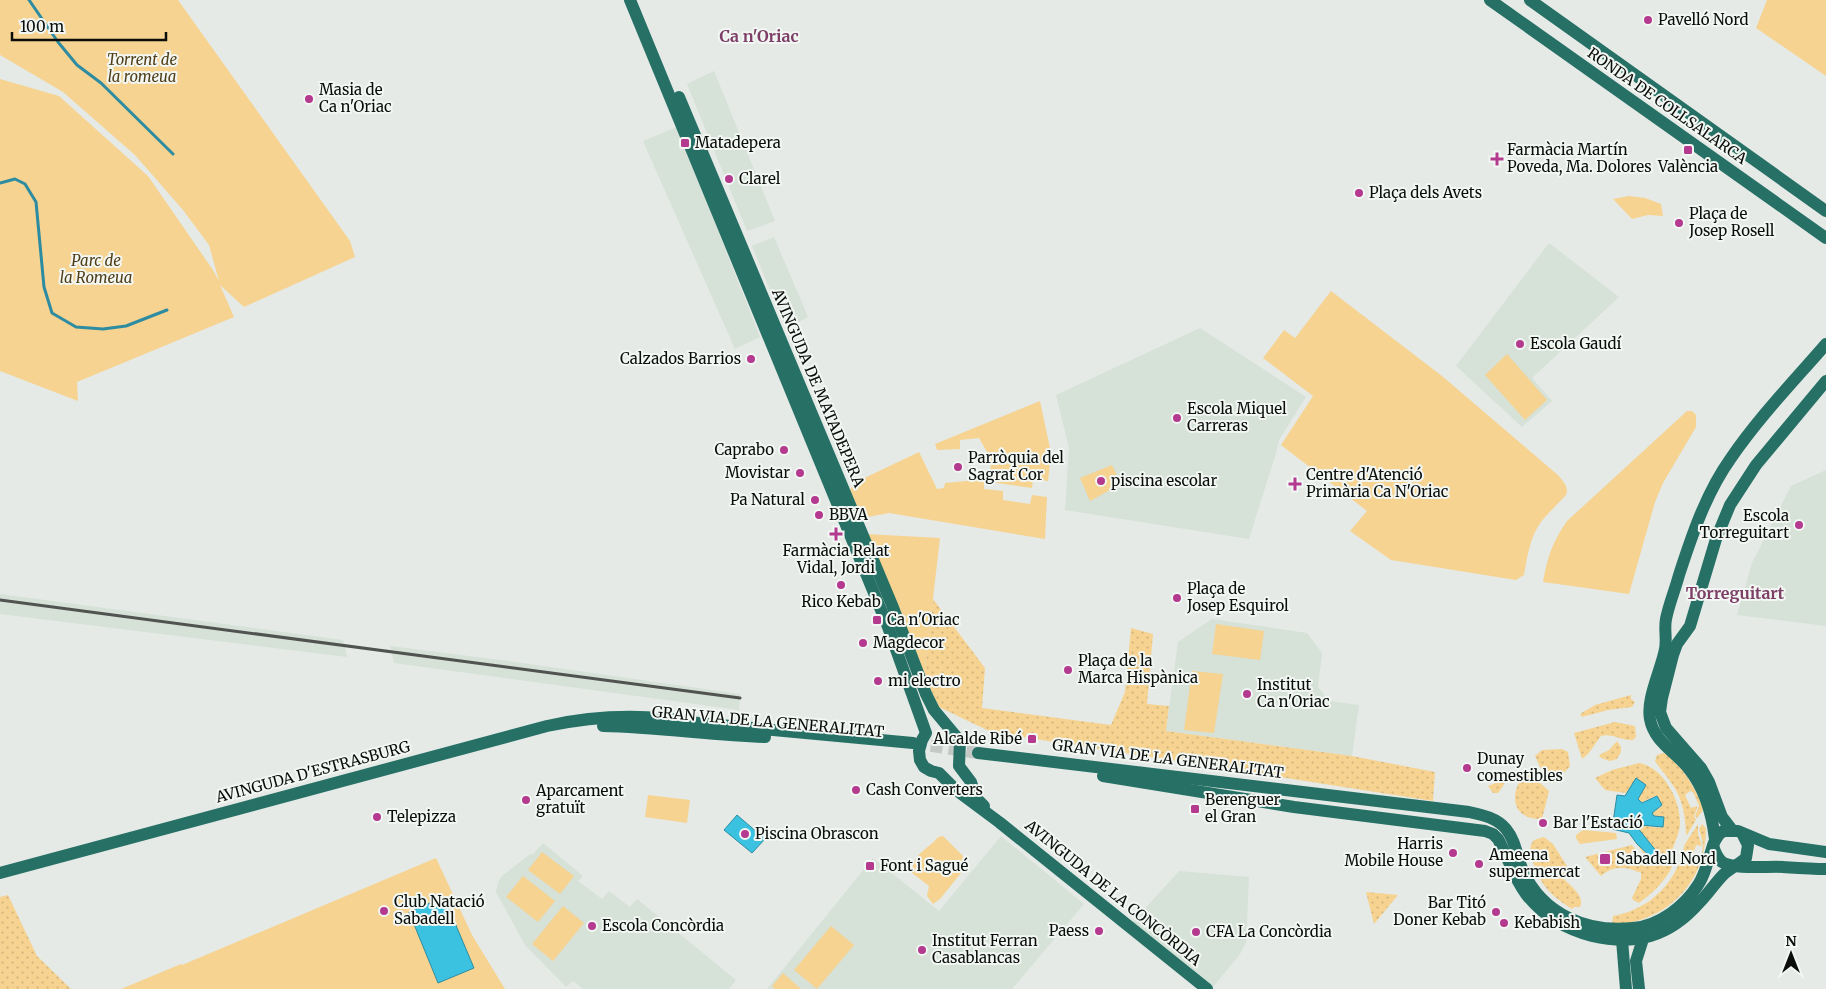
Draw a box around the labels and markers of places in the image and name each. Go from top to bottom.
place label: Pavelló Nord [1658,10,1749,29]
marker: Pavelló Nord [1642,14,1654,26]
place label: Masia de Ca n'Oriac [319,80,392,116]
marker: Masia de Ca n'Oriac [303,93,315,105]
place label: Matadepera [695,133,781,152]
marker: Matadepera [679,137,691,149]
place label: Farmàcia Martín Poveda, Ma. Dolores [1507,140,1652,176]
marker: València [1682,144,1694,156]
marker: Farmàcia Martín Poveda, Ma. Dolores [1491,153,1503,165]
place label: València [1657,157,1718,176]
place label: Clarel [739,169,781,188]
marker: Clarel [723,173,735,185]
place label: Plaça dels Avets [1369,183,1482,202]
marker: Plaça dels Avets [1353,187,1365,199]
place label: Plaça de Josep Rosell [1688,204,1775,240]
marker: Plaça de Josep Rosell [1673,217,1685,229]
place label: Escola Gaudí [1530,334,1623,353]
marker: Escola Gaudí [1514,338,1526,350]
place label: Calzados Barrios [620,349,741,368]
marker: Calzados Barrios [745,353,757,365]
place label: Escola Miquel Carreras [1187,399,1287,435]
marker: Escola Miquel Carreras [1171,412,1183,424]
place label: Caprabo [714,440,774,459]
marker: Caprabo [778,444,790,456]
place label: Parròquia del Sagrat Cor [968,448,1064,484]
marker: Parròquia del Sagrat Cor [952,461,964,473]
place label: Movistar [725,463,790,482]
place label: Centre d'Atenció Primària Ca N'Oriac [1306,465,1449,501]
marker: Movistar [794,467,806,479]
place label: piscina escolar [1111,471,1217,490]
marker: piscina escolar [1095,475,1107,487]
marker: Centre d'Atenció Primària Ca N'Oriac [1288,477,1302,491]
place label: Pa Natural [730,490,805,509]
marker: Pa Natural [809,494,821,506]
place label: BBVA [829,505,868,524]
place label: Escola Torreguitart [1700,506,1789,542]
marker: BBVA [813,509,825,521]
marker: Escola Torreguitart [1793,519,1805,531]
marker: Farmàcia Relat Vidal, Jordi [830,528,842,540]
place label: Farmàcia Relat Vidal, Jordi [783,541,890,577]
marker: Rico Kebab [835,579,847,591]
place label: Plaça de Josep Esquirol [1186,579,1289,615]
place label: Rico Kebab [801,592,881,611]
marker: Plaça de Josep Esquirol [1171,592,1183,604]
place label: Ca n'Oriac [887,610,960,629]
marker: Ca n'Oriac [871,614,883,626]
place label: Magdecor [873,633,945,652]
marker: Magdecor [857,637,869,649]
place label: Plaça de la Marca Hispànica [1078,651,1198,687]
marker: Plaça de la Marca Hispànica [1062,664,1074,676]
place label: mi electro [888,671,961,690]
marker: mi electro [872,675,884,687]
place label: Institut Ca n'Oriac [1257,675,1330,711]
marker: Institut Ca n'Oriac [1241,688,1253,700]
place label: Alcalde Ribé [932,729,1022,748]
marker: Alcalde Ribé [1026,733,1038,745]
place label: Dunay comestibles [1477,749,1563,785]
marker: Dunay comestibles [1461,762,1473,774]
place label: Cash Converters [866,780,983,799]
place label: Aparcament gratuït [535,781,624,817]
marker: Cash Converters [850,784,862,796]
place label: Berenguer el Gran [1205,790,1281,826]
marker: Aparcament gratuït [520,794,532,806]
marker: Berenguer el Gran [1189,803,1201,815]
place label: Telepizza [387,807,456,826]
marker: Telepizza [371,811,383,823]
place label: Bar l'Estació [1553,813,1643,832]
marker: Bar l'Estació [1537,817,1549,829]
place label: Piscina Obrascon [755,824,879,843]
marker: Piscina Obrascon [739,828,751,840]
place label: Harris Mobile House [1345,834,1443,870]
place label: Ameena supermercat [1488,845,1580,881]
marker: Harris Mobile House [1447,847,1459,859]
place label: Sabadell Nord [1616,849,1716,868]
marker: Sabadell Nord [1598,852,1612,866]
place label: Font i Sagué [880,856,969,875]
marker: Ameena supermercat [1473,858,1485,870]
marker: Font i Sagué [864,860,876,872]
place label: Club Natació Sabadell [394,892,485,928]
place label: Bar Titó Doner Kebab [1393,893,1486,929]
marker: Club Natació Sabadell [378,905,390,917]
marker: Bar Titó Doner Kebab [1490,906,1502,918]
place label: Kebabish [1514,913,1580,932]
place label: Escola Concòrdia [602,916,724,935]
marker: Kebabish [1498,917,1510,929]
marker: Escola Concòrdia [586,920,598,932]
place label: Paess [1049,921,1089,940]
place label: CFA La Concòrdia [1206,922,1332,941]
marker: Paess [1093,925,1105,937]
marker: CFA La Concòrdia [1190,926,1202,938]
place label: Institut Ferran Casablancas [932,931,1038,967]
marker: Institut Ferran Casablancas [916,944,928,956]

